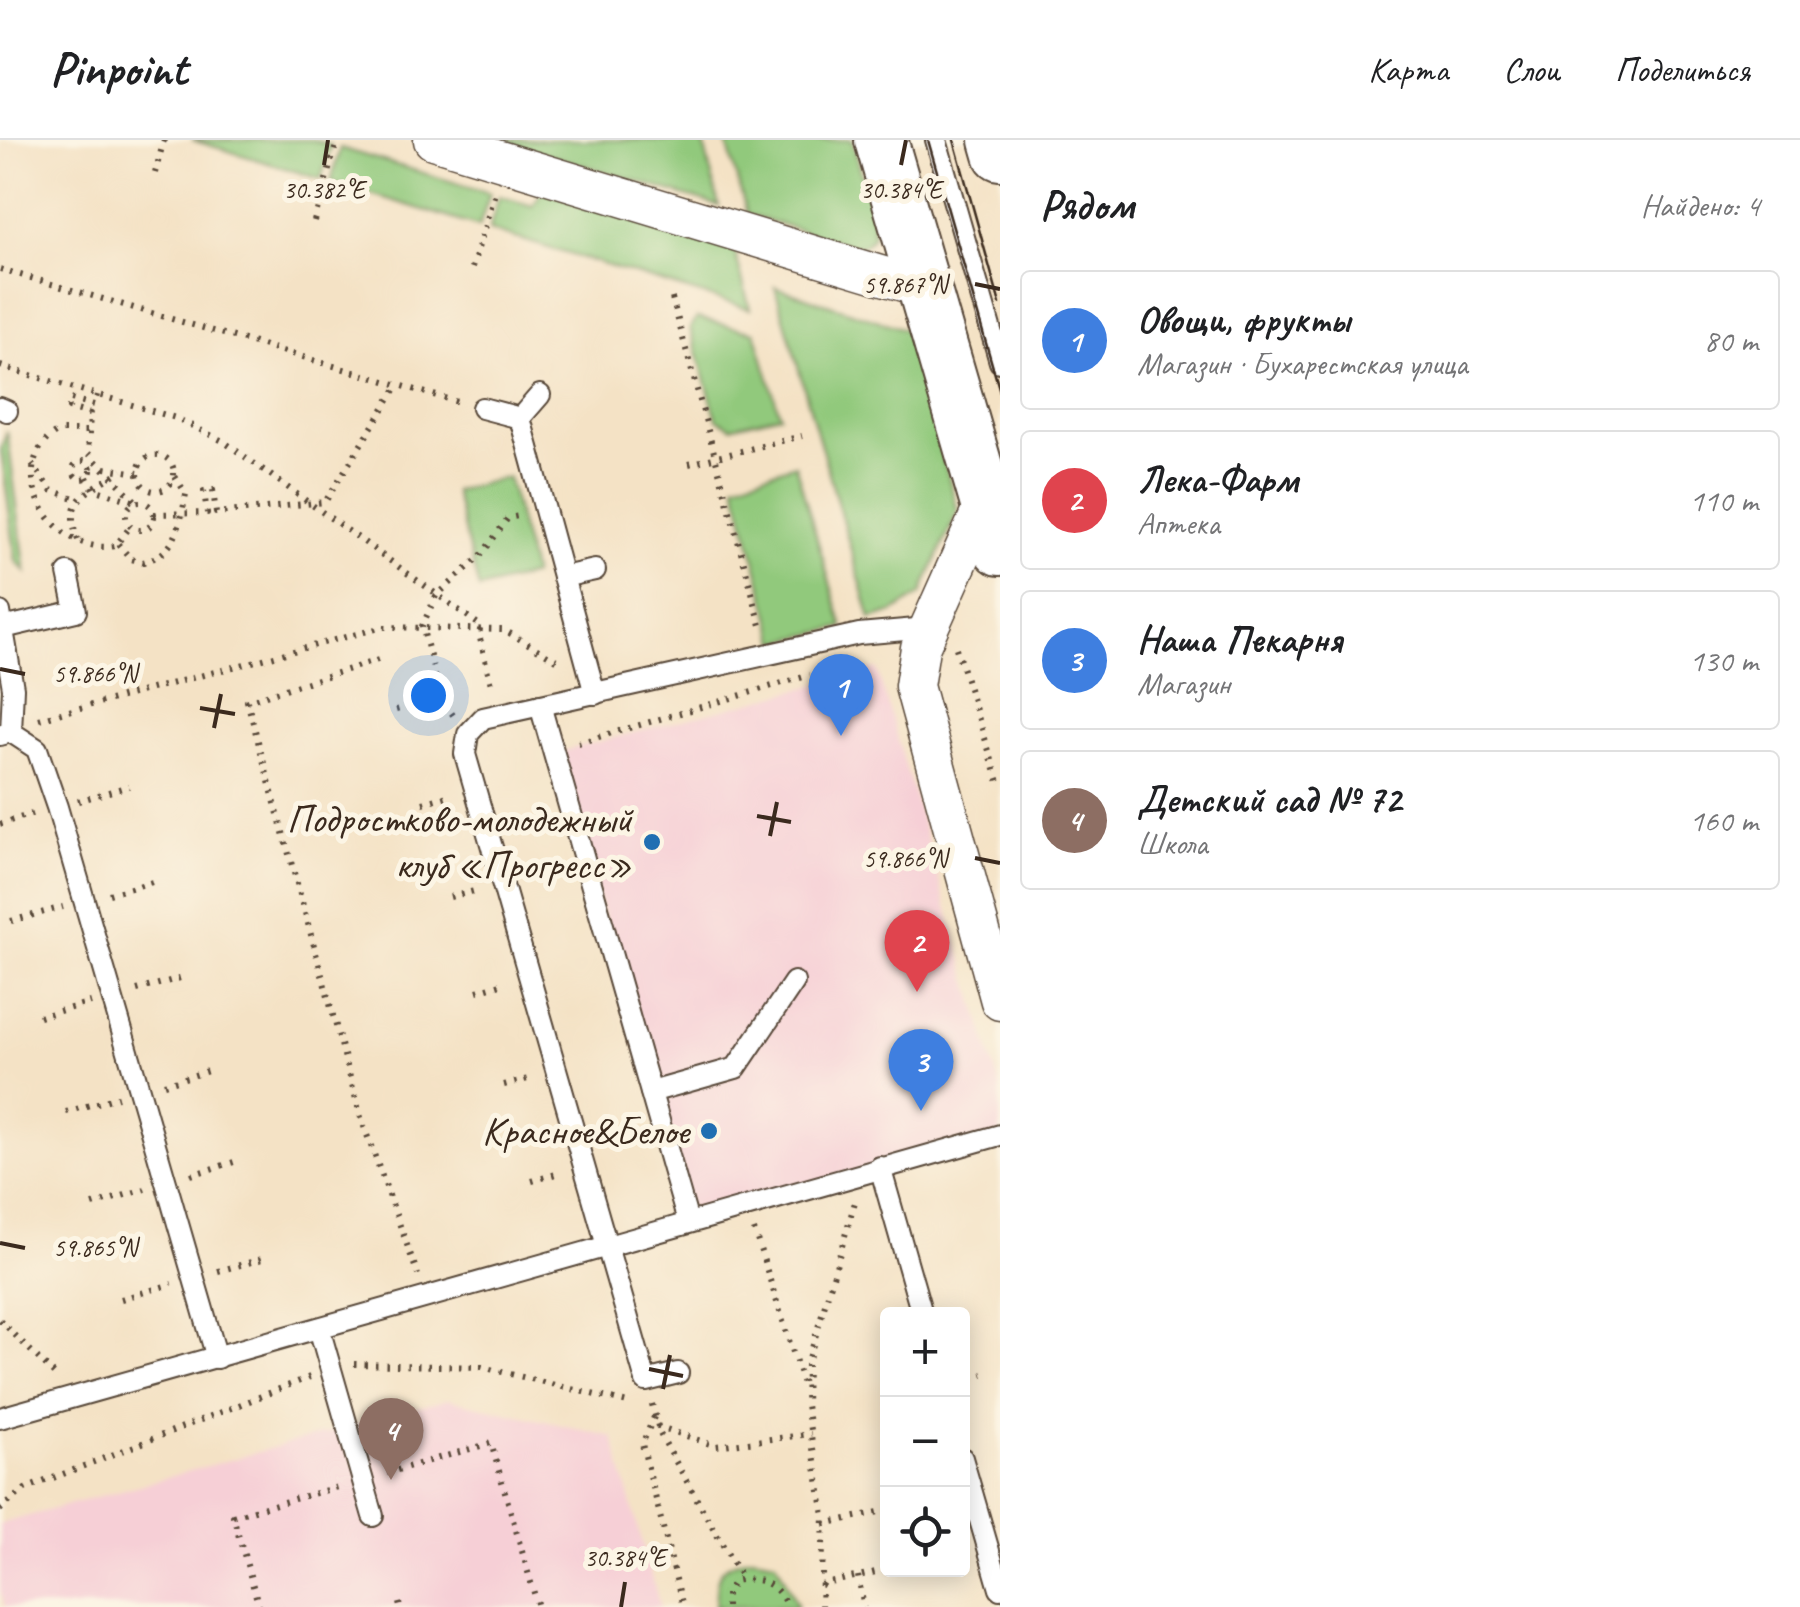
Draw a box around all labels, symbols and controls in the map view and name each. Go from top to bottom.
text: Pinpoint [50,39,187,99]
text: Карта [1368,47,1448,92]
text: Слои [1503,47,1560,92]
text: Поделиться [1615,47,1750,92]
text: 30.382°E [283,174,368,206]
text: 30.384°E [860,174,945,206]
text: Рядом [1040,179,1134,232]
text: Найдено: 4 [1641,185,1760,226]
text: 59.867°N [863,269,951,301]
text: Овощи, фрукты [1137,296,1350,343]
text: 1 [1067,320,1082,361]
text: 80 m [1704,320,1758,361]
text: Магазин · Бухарестская улица [1137,343,1468,384]
text: Лека-Фарм [1137,456,1298,503]
text: 2 [1067,480,1082,521]
text: 110 m [1689,480,1758,521]
text: Аптека [1137,503,1220,544]
text: Наша Пекарня [1137,616,1342,663]
text: 3 [1067,640,1082,681]
text: 130 m [1689,640,1758,681]
pin: 1 [808,654,874,736]
text: 59.866°N [53,658,141,690]
text: Магазин [1137,663,1230,704]
your location [403,670,454,721]
text: Детский сад № 72 [1137,776,1401,823]
place label: Подростково-молодежный клуб «Прогресс» [287,794,634,890]
text: 4 [1067,800,1082,841]
text: 160 m [1689,800,1758,841]
text: Школа [1137,823,1208,864]
marker: Подростково-молодежный клуб «Прогресс» [641,831,663,853]
text: 59.866°N [863,843,951,875]
pin: 2 [884,910,950,992]
pin: 3 [888,1028,954,1111]
place label: Красное&Белое [482,1106,692,1156]
marker: Красное&Белое [698,1120,720,1142]
text: 59.865°N [53,1232,141,1264]
map controls [880,1307,970,1577]
button: + [880,1307,970,1397]
button: − [880,1397,970,1487]
pin: 4 [358,1398,424,1480]
button: locate [880,1487,970,1577]
text: 30.384°E [584,1542,669,1574]

